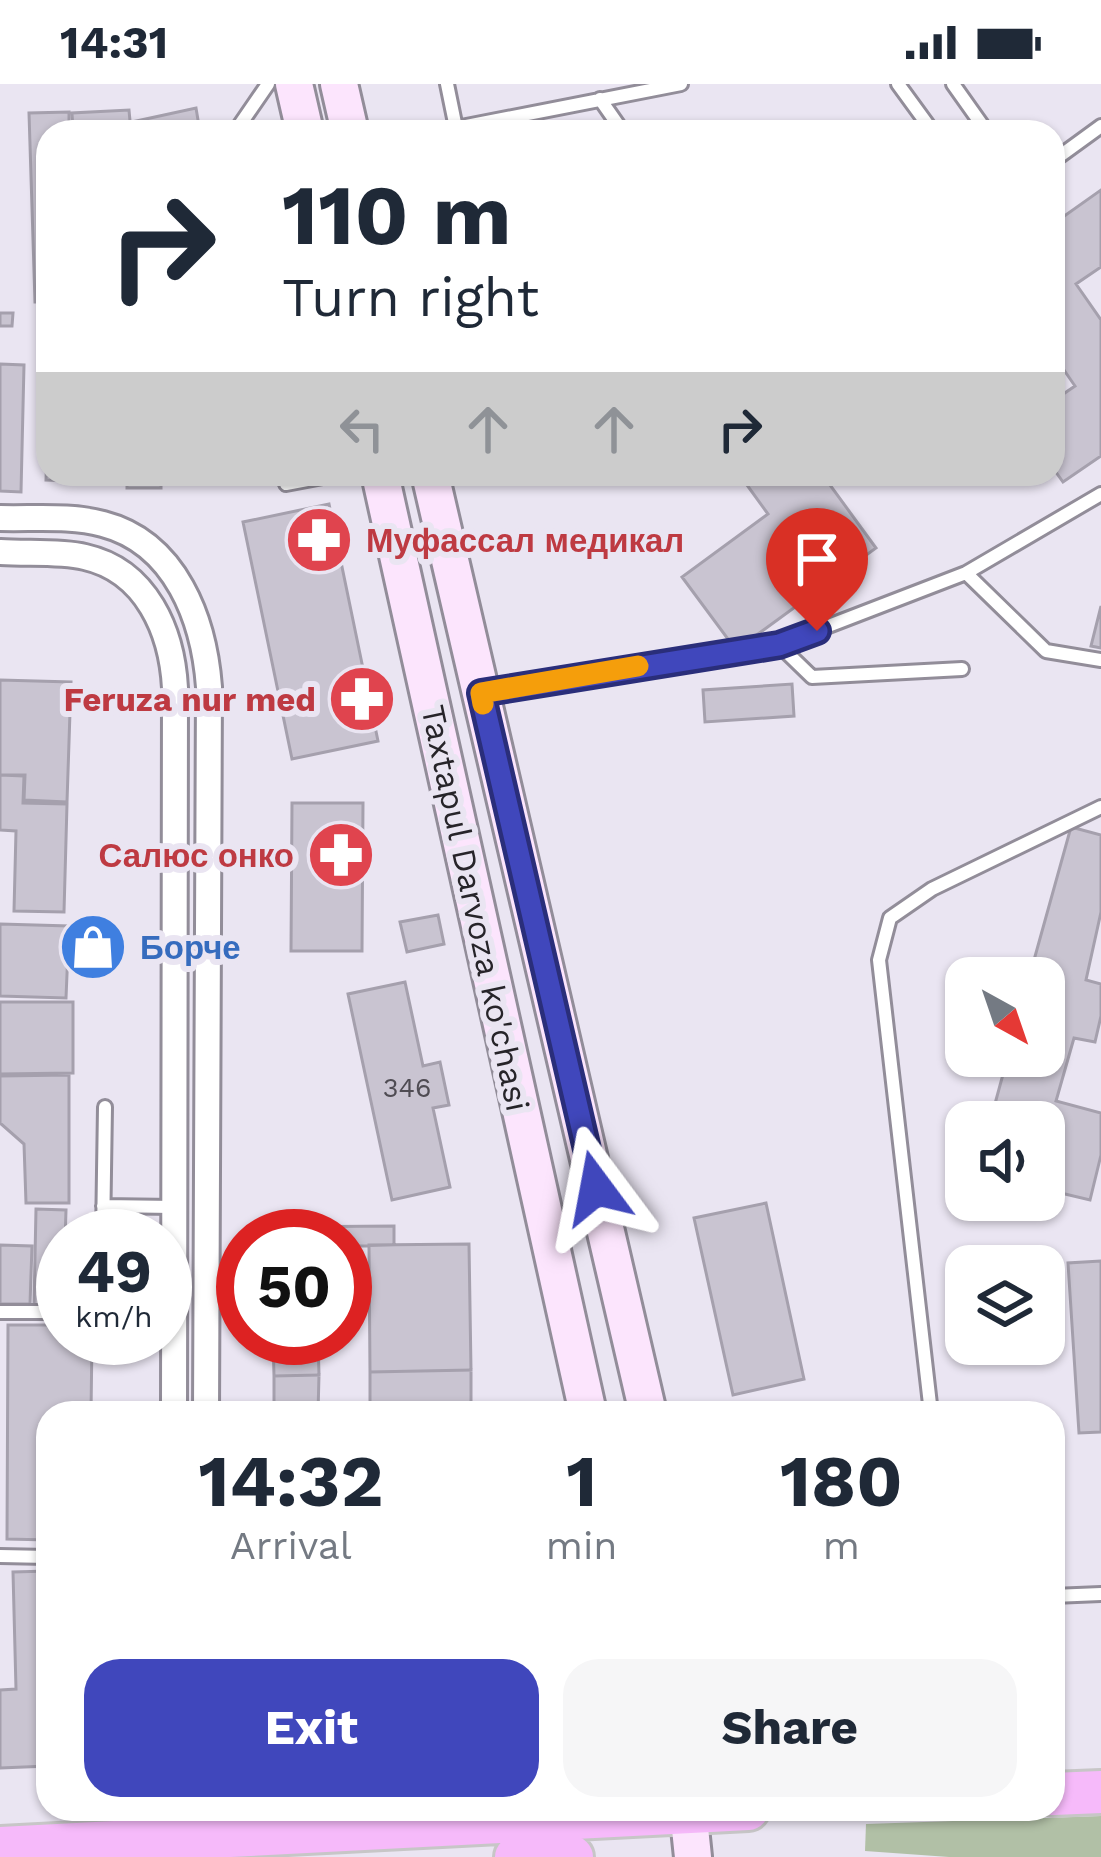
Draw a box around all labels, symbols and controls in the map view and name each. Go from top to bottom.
text: 14:31 [60,16,168,69]
text: 110 m [282,166,512,264]
icon: right [84,168,240,324]
text: Turn right [282,266,539,329]
icon: left [329,396,395,462]
icon: ahead [455,396,521,462]
icon: ahead [581,396,647,462]
icon: right [707,396,773,462]
pharmacy icon: Муфассал медикал [284,505,354,575]
pin [766,508,868,631]
place label: Муфассал медикал [366,521,684,560]
icon: arrive [784,526,850,592]
pharmacy icon: Feruza nur med [327,664,397,734]
place label: Feruza nur med [64,680,316,719]
street label: Taxtapul Darvoza ko'chasi [413,701,538,1115]
pharmacy icon: Салюс онко [306,820,376,890]
place label: Салюс онко [99,836,294,875]
shop icon: Борче [58,912,128,982]
place label: Борче [140,928,241,967]
north arrow [945,957,1065,1077]
map controls [945,957,1065,1365]
house number: 346 [383,1072,431,1104]
button: sound [945,1101,1065,1221]
position arrow [533,1125,659,1251]
speed limit sign: 50 [216,1209,372,1365]
text: 49 [76,1236,152,1307]
button: layers [945,1245,1065,1365]
text: km/h [75,1299,153,1334]
text: 14:32 [198,1439,383,1523]
text: 1 [566,1439,597,1523]
text: 180 [780,1439,903,1523]
text: Arrival [230,1523,352,1568]
text: min [546,1523,618,1568]
text: m [823,1523,860,1568]
button: Exit [84,1659,539,1797]
button: Share [563,1659,1017,1797]

